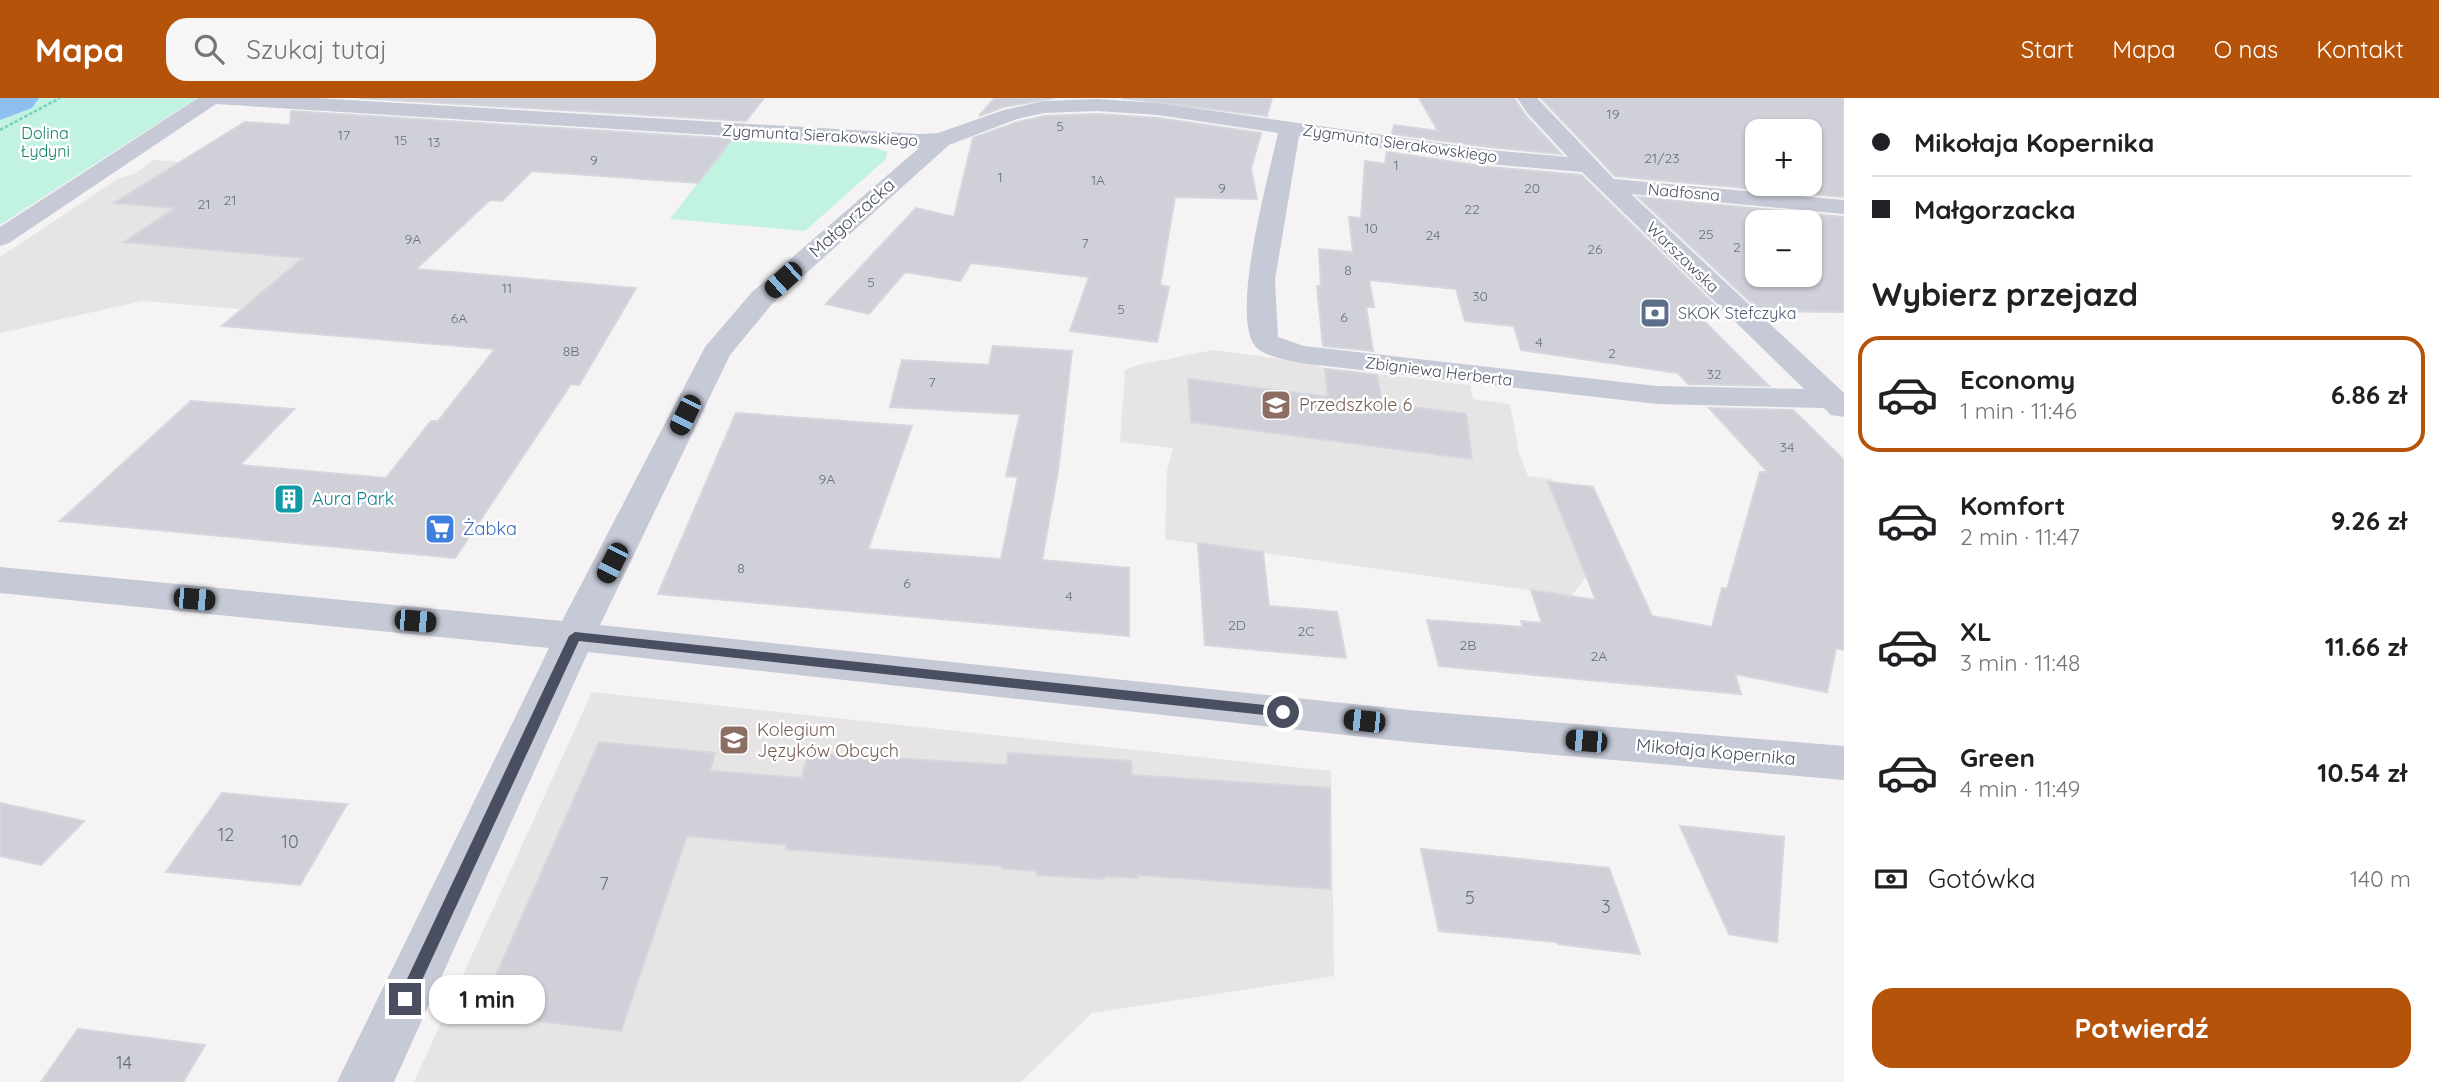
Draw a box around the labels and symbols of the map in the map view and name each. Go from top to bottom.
house number: 19 [1607,105,1620,123]
house number: 5 [1056,117,1064,135]
street label: Zygmunta Sierakowskiego [1301,119,1499,167]
street label: Zygmunta Sierakowskiego [721,120,919,150]
park label: Dolina Łydyni [20,123,70,161]
house number: 17 [338,126,350,144]
house number: 15 [395,131,407,149]
house number: 13 [428,133,440,151]
house number: 21/23 [1644,149,1680,167]
house number: 9 [590,151,598,169]
house number: 1 [1393,156,1399,174]
house number: 1 [997,168,1003,186]
house number: 1A [1091,171,1105,189]
street label: Małgorzacka [804,173,899,262]
house number: 9 [1218,179,1226,197]
house number: 20 [1524,179,1540,197]
street label: Nadfosna [1647,179,1721,205]
house number: 21 [224,191,236,209]
house number: 21 [198,195,210,213]
house number: 22 [1464,200,1480,218]
street label: Warszawska [1642,217,1724,297]
house number: 10 [1364,219,1378,237]
house number: 25 [1698,225,1714,243]
house number: 24 [1426,226,1440,244]
house number: 9A [405,230,421,248]
house number: 7 [1081,234,1089,252]
house number: 2 [1733,238,1741,256]
house number: 26 [1587,240,1603,258]
car [761,258,806,302]
house number: 8 [1344,261,1352,279]
house number: 5 [867,273,875,291]
house number: 11 [502,279,512,297]
house number: 30 [1472,287,1488,305]
bank icon: SKOK Stefczyka [1638,296,1672,330]
house number: 5 [1117,300,1125,318]
place label: SKOK Stefczyka [1678,303,1797,323]
house number: 6 [1340,308,1348,326]
house number: 6A [451,309,467,327]
house number: 4 [1535,333,1543,351]
house number: 8B [563,342,579,360]
house number: 2 [1608,344,1616,362]
street label: Zbigniewa Herberta [1364,352,1514,390]
house number: 32 [1706,365,1722,383]
house number: 7 [928,373,936,391]
school or university icon: Przedszkole 6 [1259,388,1293,422]
car [667,392,704,438]
place label: Przedszkole 6 [1299,393,1412,416]
house number: 34 [1780,438,1794,456]
house number: 9A [819,470,835,488]
building icon: Aura Park [272,482,306,516]
place label: Aura Park [312,487,394,510]
supermarket icon: Żabka [423,512,457,546]
place label: Żabka [463,517,517,540]
car [594,540,631,586]
house number: 8 [737,559,745,577]
house number: 6 [903,574,911,592]
car [173,587,216,611]
house number: 4 [1065,587,1073,605]
car [394,609,437,633]
house number: 2D [1228,616,1246,634]
house number: 2C [1298,622,1314,640]
house number: 2B [1460,636,1476,654]
house number: 2A [1591,647,1607,665]
route start [1267,696,1299,728]
car [1343,708,1386,734]
place label: Kolegium Języków Obcych [757,718,899,762]
school or university icon: Kolegium Języków Obcych [717,723,751,757]
car [1565,729,1608,753]
street label: Mikołaja Kopernika [1635,733,1797,770]
house number: 12 [218,823,234,846]
house number: 10 [281,830,299,853]
house number: 7 [599,872,609,895]
house number: 5 [1465,886,1475,909]
house number: 3 [1601,895,1611,918]
callout: 1 min [430,974,545,1024]
route end [389,983,421,1015]
house number: 14 [116,1051,132,1074]

